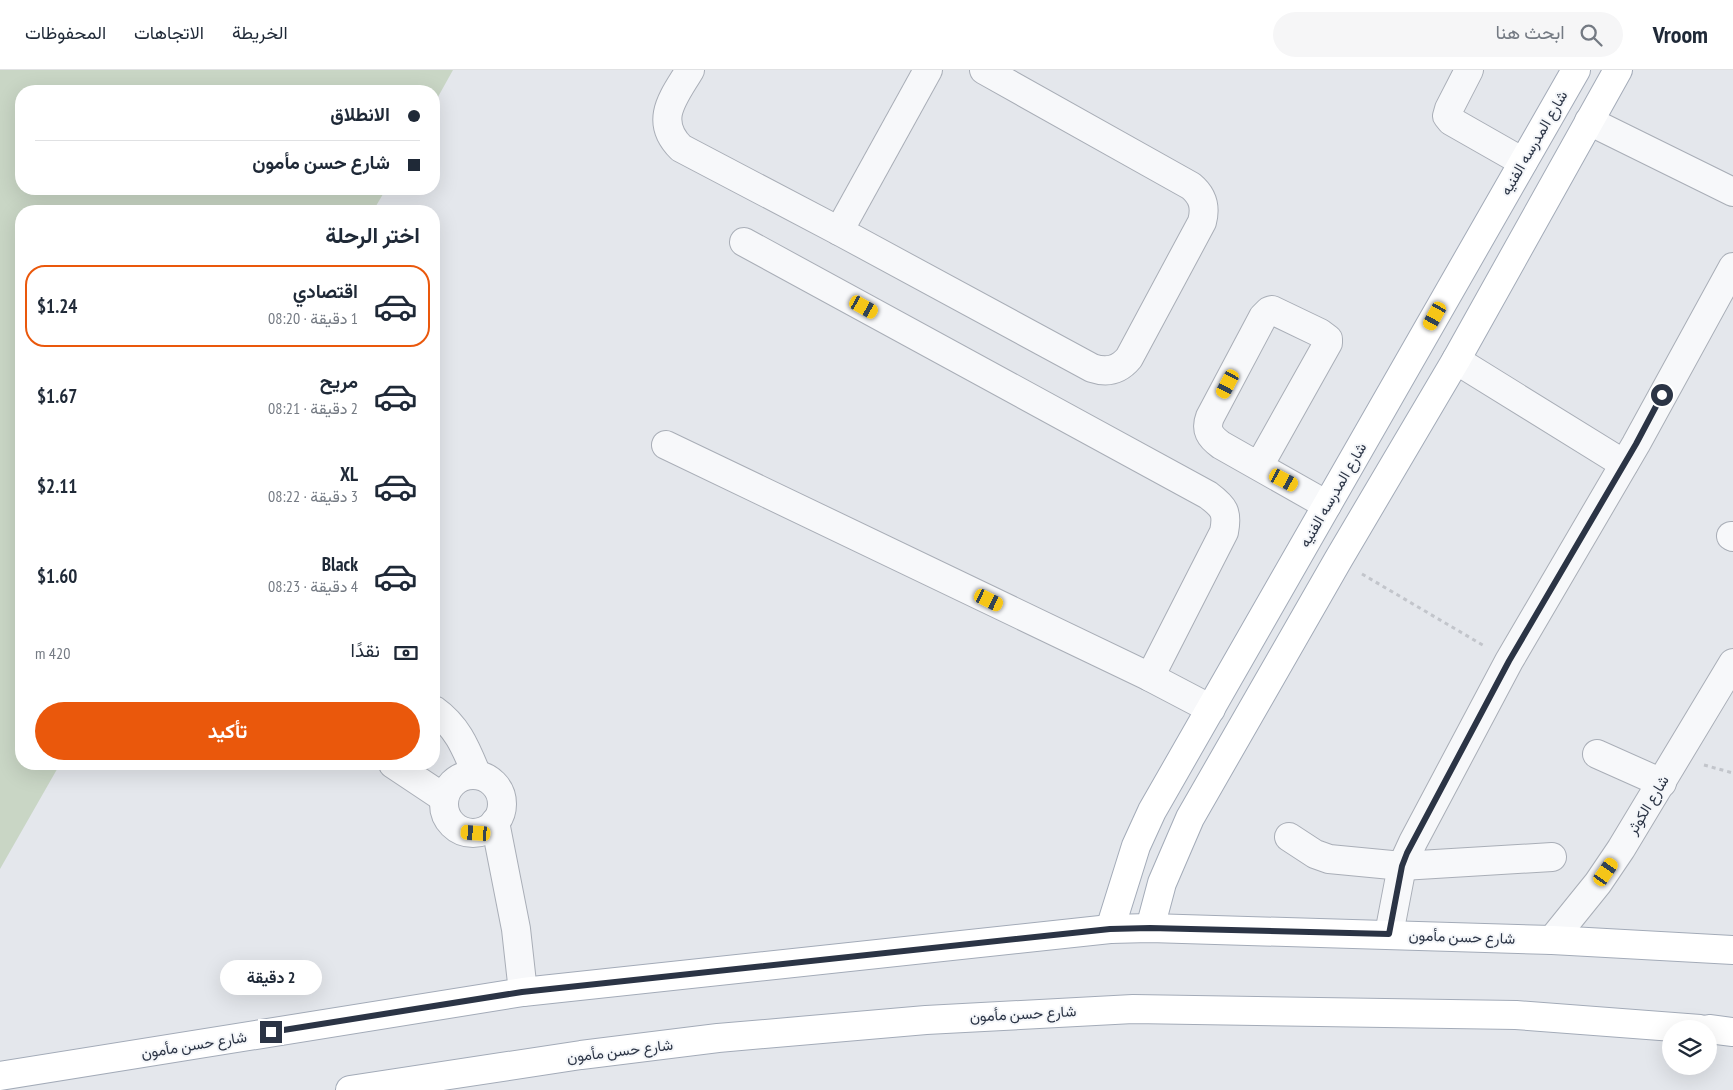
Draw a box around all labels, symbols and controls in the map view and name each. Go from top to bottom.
search box [1273,12,1623,57]
text: Vroom [1653,19,1708,50]
text: ابحث هنا [1496,20,1565,44]
text: المحفوظات [25,21,106,44]
text: الاتجاهات [134,21,204,44]
text: الخريطة [232,21,288,44]
icon: search [1577,21,1605,49]
street label: شارع المدرسه الفنيه [1496,87,1573,200]
text: الانطلاق [330,102,390,126]
text: شارع حسن مأمون [252,150,390,174]
text: اختر الرحلة [325,221,420,249]
text: اقتصادي [293,279,358,303]
icon: car [373,284,418,329]
car [847,293,880,321]
text: $1.24 [37,294,77,318]
car [1421,299,1448,333]
text: 1 دقيقة · 08:20 [268,308,358,328]
car [1214,367,1241,401]
text: مريح [320,369,358,393]
icon: car [373,374,418,419]
text: $1.67 [37,384,77,408]
route start [1651,384,1673,406]
text: 2 دقيقة · 08:21 [268,398,358,418]
street label: شارع المدرسه الفنيه [1295,439,1372,552]
text: XL [340,462,358,486]
icon: car [373,464,418,509]
car [1267,466,1300,494]
text: $2.11 [37,474,77,498]
text: 3 دقيقة · 08:22 [268,486,358,506]
text: Black [322,552,358,576]
icon: car [373,554,418,599]
text: $1.60 [37,564,77,588]
text: 4 دقيقة · 08:23 [268,576,358,596]
car [972,587,1005,613]
text: نقدًا [351,638,380,662]
icon: cash [392,639,420,667]
text: 420 m [35,643,70,663]
button: تأكيد [35,702,420,760]
street label: شارع الكوثر [1622,771,1674,840]
car [460,824,491,842]
car [1591,855,1620,889]
street label: شارع حسن مأمون [1408,925,1516,950]
callout: 2 دقيقة [220,960,322,994]
text: 2 دقيقة [247,967,295,987]
street label: شارع حسن مأمون [969,1001,1077,1028]
map controls [1662,1020,1717,1075]
button: layers [1662,1020,1717,1075]
route end [260,1021,282,1043]
street label: شارع حسن مأمون [140,1027,249,1064]
street label: شارع حسن مأمون [566,1035,675,1068]

